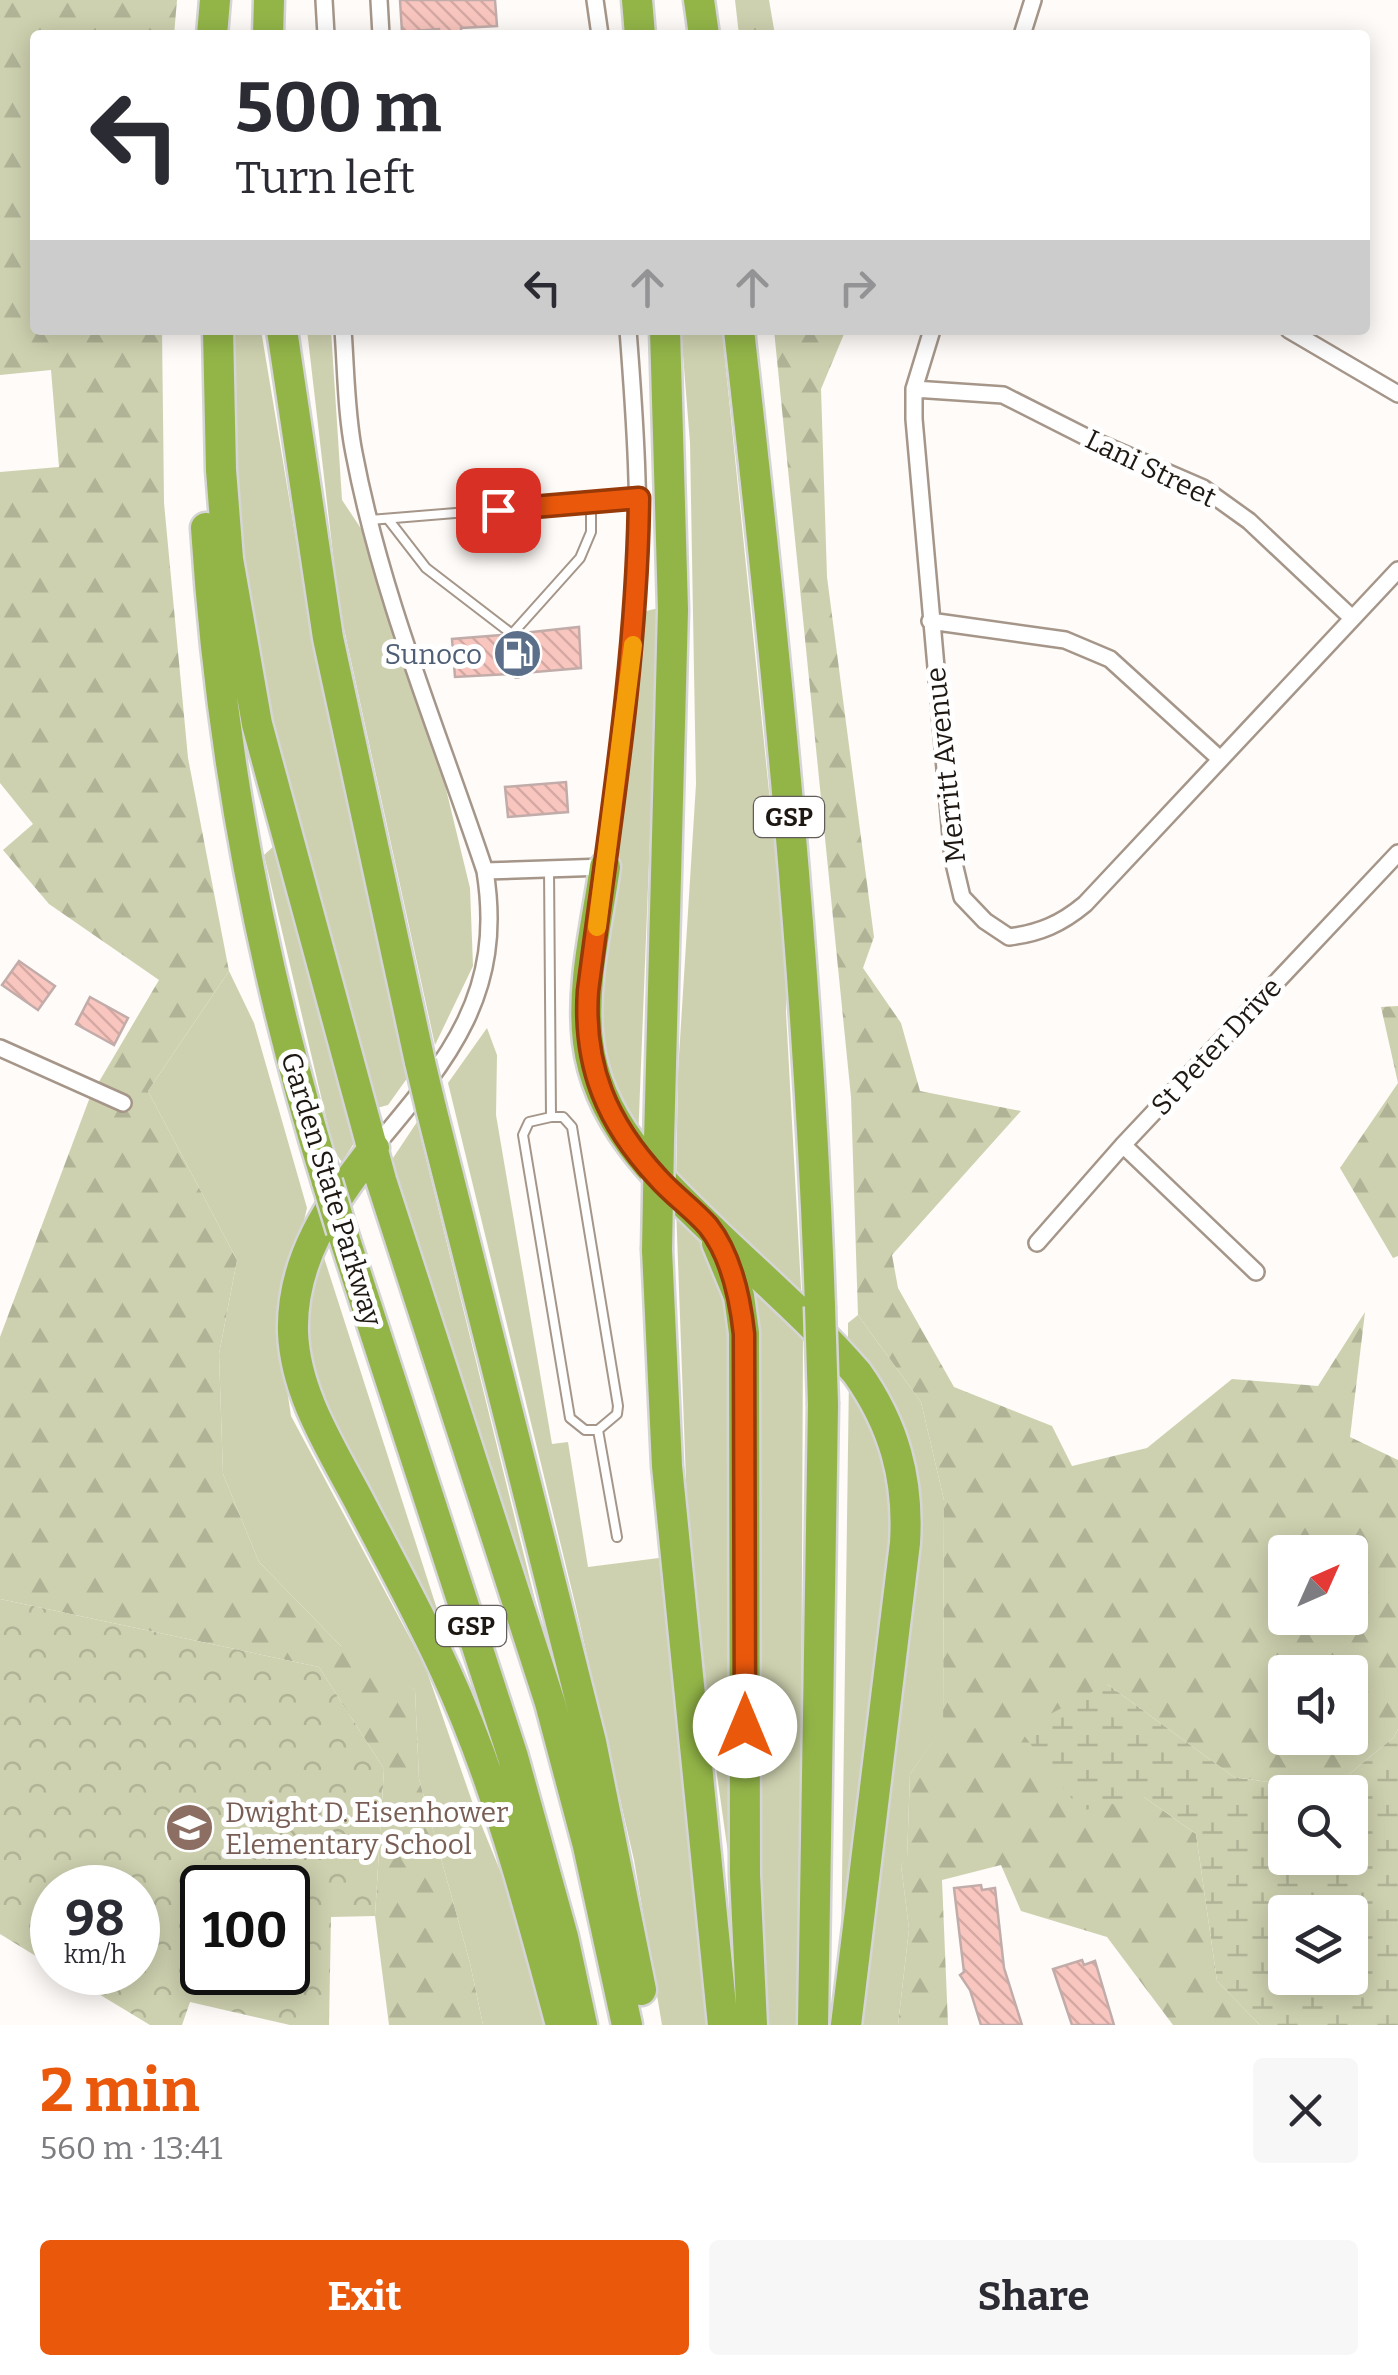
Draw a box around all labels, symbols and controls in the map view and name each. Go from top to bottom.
text: 500 m [235,66,442,150]
icon: left [70,70,200,200]
text: Turn left [235,151,415,205]
icon: left [515,260,570,315]
icon: ahead [620,260,675,315]
icon: ahead [725,260,780,315]
icon: right [830,260,885,315]
street label: Lani Street [1080,423,1221,514]
pin [456,468,541,553]
icon: arrive [471,483,526,538]
fuel station icon: Sunoco [491,628,543,680]
place label: Sunoco [385,638,482,671]
street label: Merritt Avenue [919,666,972,864]
road number: GSP [754,797,824,837]
street label: St Peter Drive [1144,971,1288,1122]
street label: Garden State Parkway [274,1048,389,1330]
north arrow [1268,1535,1368,1635]
map controls [1268,1535,1368,1995]
road number: GSP [436,1606,506,1646]
button: sound [1268,1655,1368,1755]
position arrow [693,1674,797,1778]
button: search [1268,1775,1368,1875]
place label: Dwight D. Eisenhower Elementary School [225,1796,509,1861]
school or university icon: Dwight D. Eisenhower Elementary School [164,1802,216,1854]
speed limit sign: 100 [180,1865,310,1995]
text: 98 [65,1888,125,1948]
button: layers [1268,1895,1368,1995]
text: km/h [64,1940,126,1970]
text: 2 min [40,2055,200,2127]
button: close [1253,2058,1358,2163]
text: 560 m · 13:41 [40,2129,223,2167]
button: Exit [40,2240,689,2355]
button: Share [709,2240,1358,2355]

